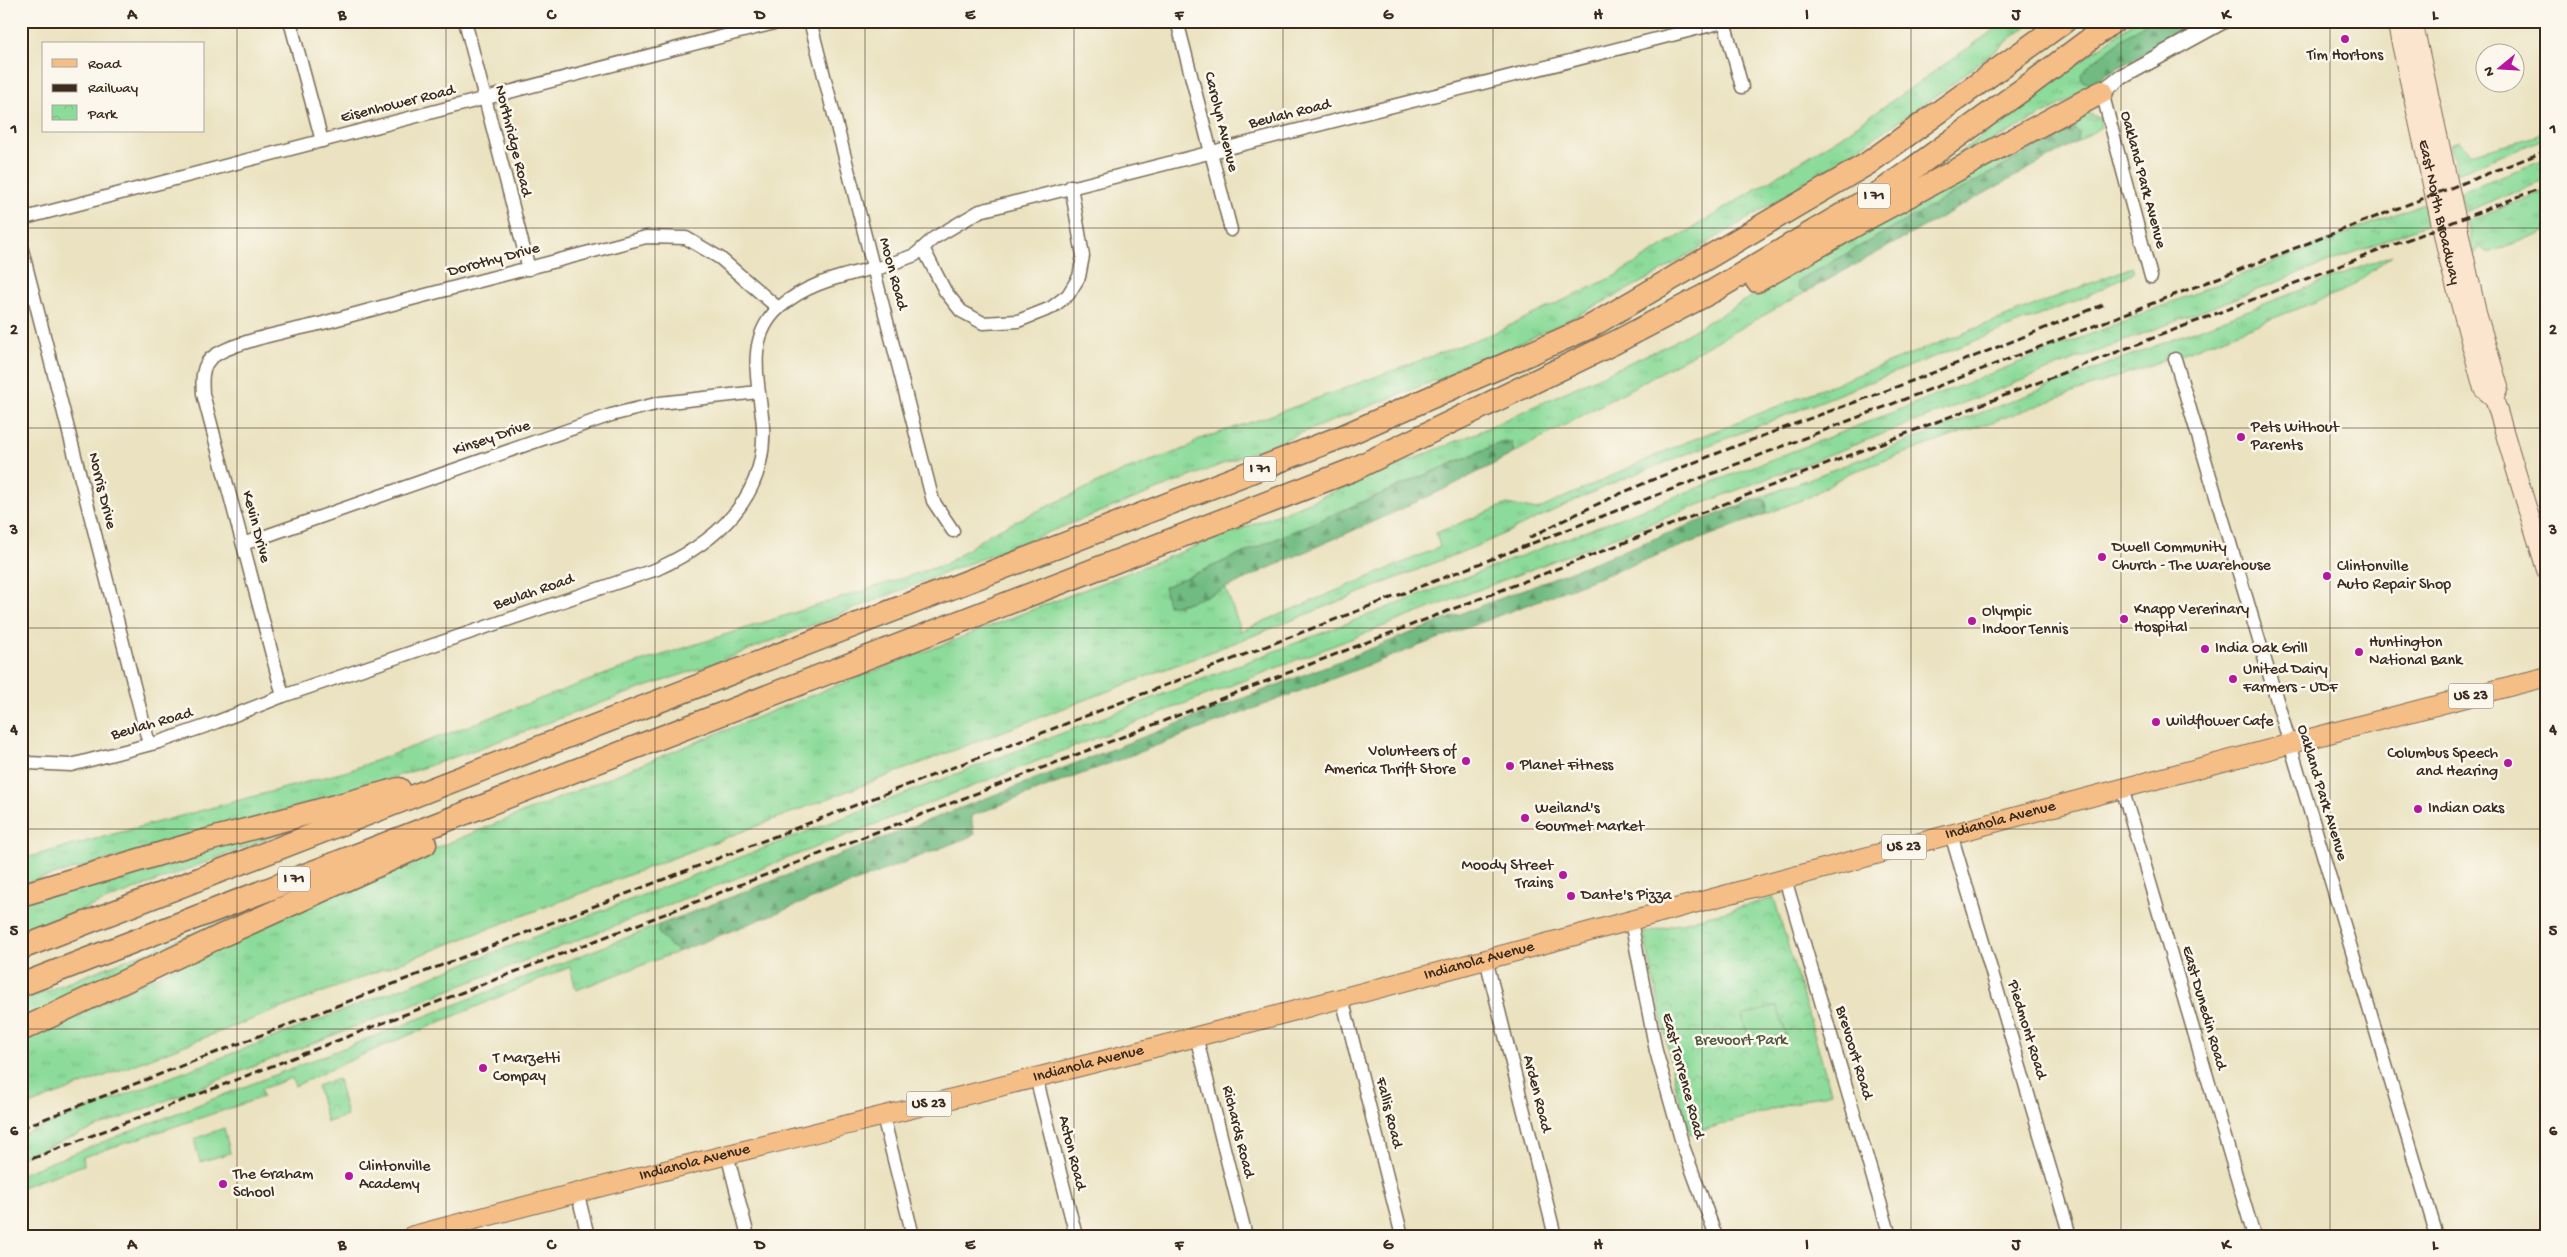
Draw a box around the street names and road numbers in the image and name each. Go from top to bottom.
street label: Carolyn Avenue [1198,70,1242,175]
street label: Eisenhower Road [339,81,459,128]
street label: Northridge Road [489,83,535,200]
street label: Beulah Road [1246,95,1334,135]
street label: Oakland Park Avenue [2115,109,2170,251]
street label: East North Broadway [2413,138,2464,287]
road number: I 71 [1858,184,1890,208]
street label: Moon Road [873,236,911,314]
street label: Dorothy Drive [445,239,543,283]
street label: Kinsey Drive [451,417,534,461]
street label: Norris Drive [82,451,120,532]
road number: I 71 [1244,456,1276,482]
street label: Kevin Drive [236,489,274,566]
street label: Beulah Road [490,570,578,616]
road number: US 23 [2448,684,2494,708]
street label: Beulah Road [108,704,196,746]
street label: Oakland Park Avenue [2291,723,2351,864]
street label: Indianola Avenue [1943,797,2059,845]
road number: US 23 [1882,834,1926,860]
road number: I 71 [278,866,310,892]
street label: Indianola Avenue [1422,937,1537,985]
street label: East Dunedin Road [2176,944,2230,1074]
street label: Piedmont Road [2002,977,2051,1083]
street label: Brevoort Road [1829,1003,1877,1104]
street label: East Torrence Road [1656,1011,1708,1142]
street label: Indianola Avenue [1031,1041,1147,1087]
street label: Arden Road [1517,1053,1555,1136]
street label: Fallis Road [1370,1075,1406,1152]
street label: Richards Road [1216,1084,1258,1182]
road number: US 23 [906,1092,952,1116]
street label: Acton Road [1053,1114,1090,1194]
street label: Indianola Avenue [637,1140,753,1186]

